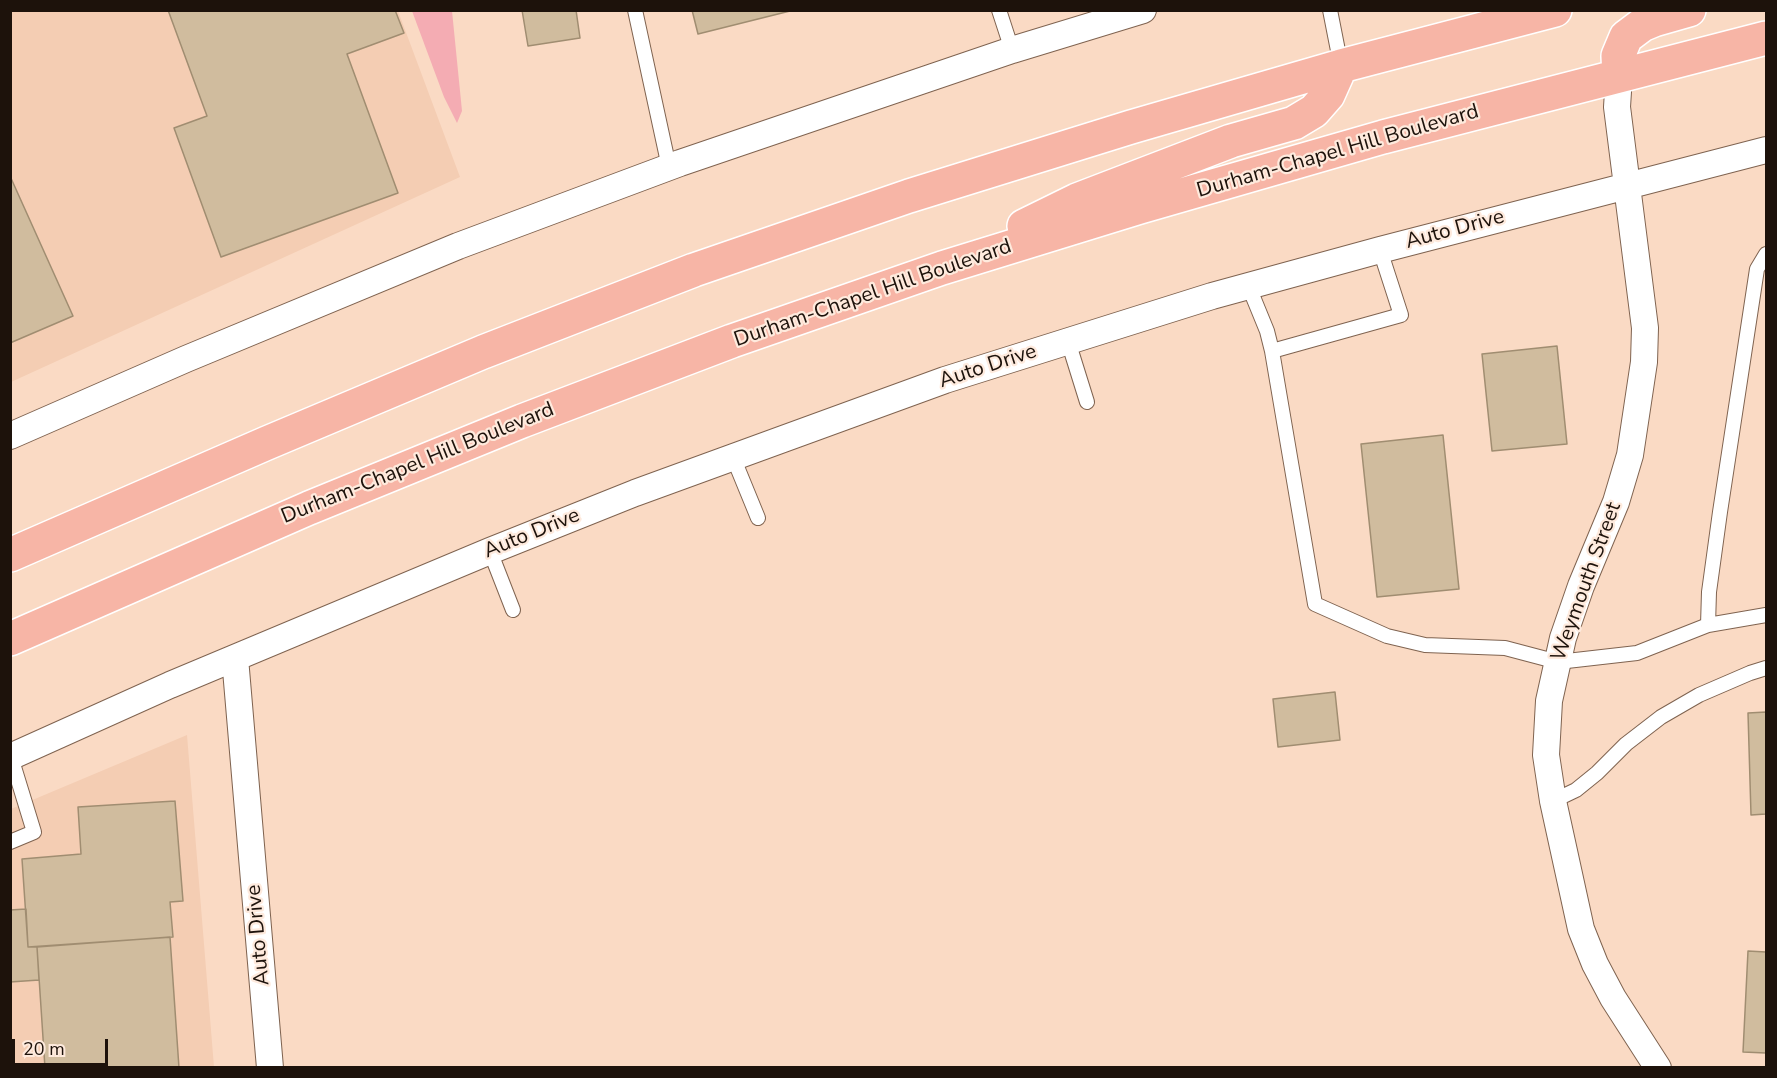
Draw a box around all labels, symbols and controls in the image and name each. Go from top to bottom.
street label: Durham-Chapel Hill Boulevard [1194,100,1482,204]
street label: Auto Drive [1403,205,1507,255]
street label: Durham-Chapel Hill Boulevard [731,235,1015,353]
street label: Auto Drive [936,339,1040,395]
street label: Durham-Chapel Hill Boulevard [278,398,558,530]
street label: Weymouth Street [1547,499,1627,665]
street label: Auto Drive [480,503,584,565]
street label: Auto Drive [242,883,276,987]
scale bar [15,1027,111,1065]
text: 20 m [23,1037,65,1061]

